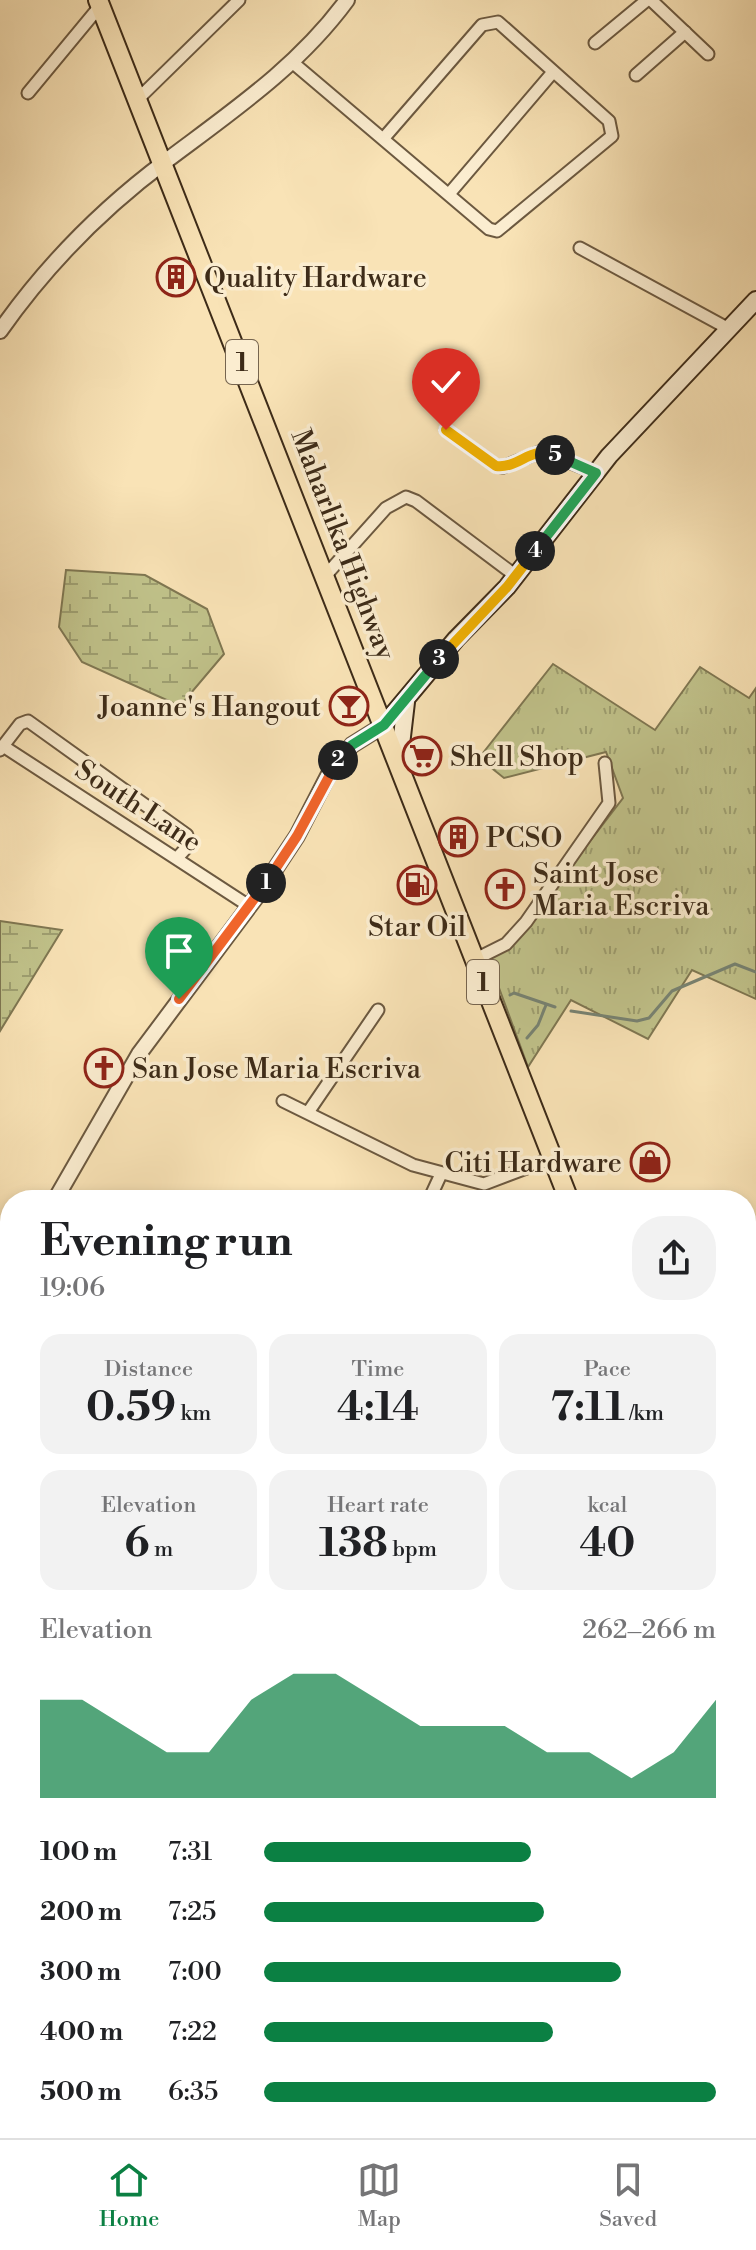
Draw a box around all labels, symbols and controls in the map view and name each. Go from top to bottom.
building icon: Quality Hardware [155,256,197,298]
place label: Quality Hardware [204,261,427,296]
road number: 1 [226,340,258,384]
pin [412,348,480,430]
icon: check [424,360,468,404]
street label: Maharlika Highway [283,424,403,665]
pin: 5 [535,435,575,475]
text: 5 [548,441,562,468]
pin: 4 [515,531,555,571]
text: 4 [528,537,542,564]
pin: 3 [419,639,459,679]
text: 3 [432,645,446,672]
bar icon: Joanne's Hangout [328,685,370,727]
place label: Joanne's Hangout [97,690,321,725]
supermarket icon: Shell Shop [401,735,443,777]
pin: 2 [318,740,358,780]
place label: Shell Shop [450,740,584,775]
text: 2 [331,746,345,773]
street label: South Lane [68,752,208,860]
building icon: PCSO [437,816,479,858]
place label: PCSO [486,821,562,856]
place label: Saint Jose Maria Escriva [533,857,710,924]
pin: 1 [246,863,286,903]
fuel station icon: Star Oil [396,864,438,906]
church icon: Saint Jose Maria Escriva [484,868,526,910]
text: 1 [261,869,271,896]
place label: Star Oil [368,910,466,945]
pin [145,917,213,999]
icon: arrive [157,929,201,973]
road number: 1 [467,960,499,1004]
church icon: San Jose Maria Escriva [83,1047,125,1089]
place label: San Jose Maria Escriva [132,1052,422,1087]
shop icon: Citi Hardware [629,1141,671,1183]
place label: Citi Hardware [445,1146,622,1181]
text: Evening run [40,1214,293,1269]
button: share [632,1216,716,1300]
text: 19:06 [40,1272,105,1304]
text: Distance [104,1356,193,1383]
text: Time [352,1356,404,1383]
text: Pace [584,1356,631,1383]
text: 0.59 [86,1383,176,1433]
text: 4:14 [337,1383,419,1433]
text: 7:11 [551,1383,625,1433]
text: km [176,1400,211,1427]
text: /km [625,1400,664,1427]
text: Elevation [101,1492,196,1519]
text: Heart rate [327,1492,429,1519]
text: kcal [587,1492,627,1519]
text: 6 [124,1519,149,1569]
text: 138 [319,1519,388,1569]
text: 40 [579,1519,635,1569]
text: m [149,1536,173,1563]
text: bpm [388,1536,437,1563]
text: Elevation [40,1614,153,1646]
text: 262–266 m [582,1614,716,1646]
text: 100 m [40,1836,117,1868]
text: 7:31 [168,1836,212,1868]
text: 200 m [40,1896,122,1928]
text: 7:25 [168,1896,216,1928]
text: 300 m [40,1956,121,1988]
text: 7:00 [168,1956,222,1988]
text: 400 m [40,2016,123,2048]
text: 7:22 [168,2016,217,2048]
text: 500 m [40,2076,122,2108]
text: 6:35 [168,2076,218,2108]
tab: Home [99,2158,159,2233]
tab: Map [357,2158,401,2233]
tab: Saved [599,2158,657,2233]

